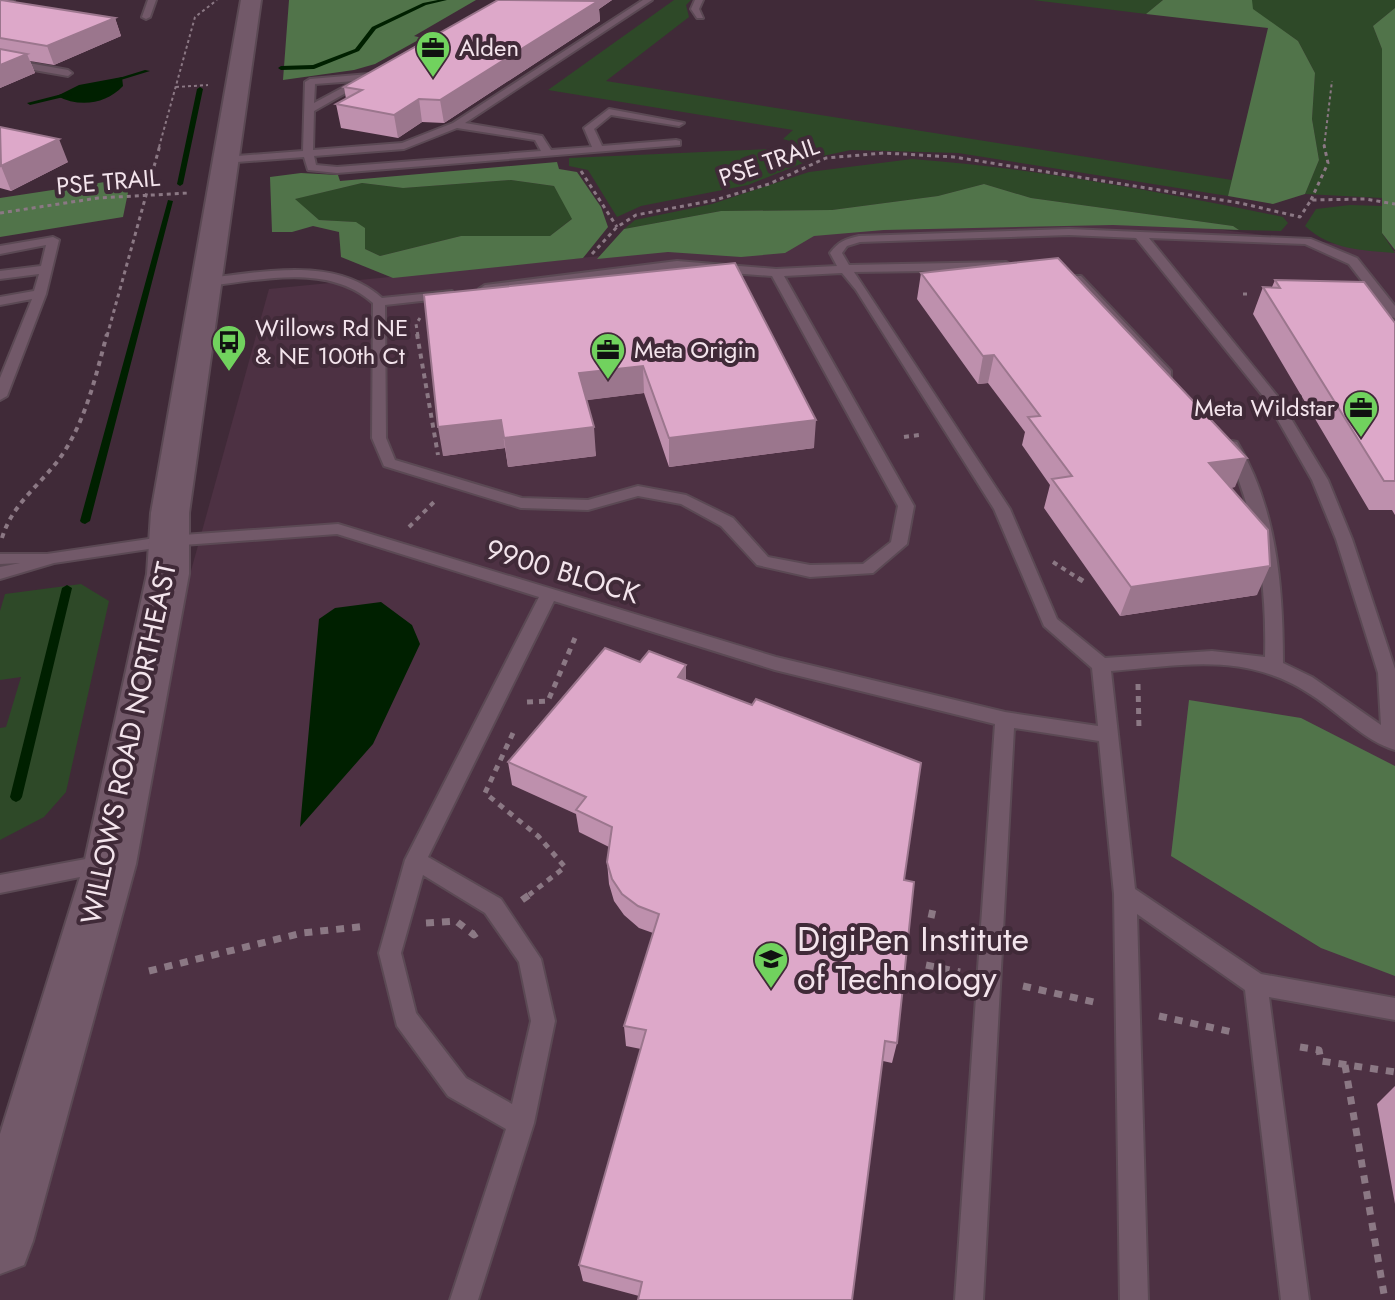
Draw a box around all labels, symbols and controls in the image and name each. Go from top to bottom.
office icon: Alden [414,29,452,79]
place label: Alden [459,30,519,65]
street label: PSE TRAIL [714,128,824,195]
street label: PSE TRAIL [55,160,161,203]
place label: Willows Rd NE & NE 100th Ct [255,310,408,373]
bus stop icon: Willows Rd NE & NE 100th Ct [210,323,248,373]
office icon: Meta Origin [589,331,627,381]
place label: Meta Origin [634,332,756,367]
office icon: Meta Wildstar [1342,389,1380,439]
place label: Meta Wildstar [1194,390,1336,425]
street label: 9900 BLOCK [481,529,645,614]
street label: WILLOWS ROAD NORTHEAST [70,558,187,928]
place label: DigiPen Institute of Technology [797,915,1029,1003]
school or university icon: DigiPen Institute of Technology [752,940,790,990]

